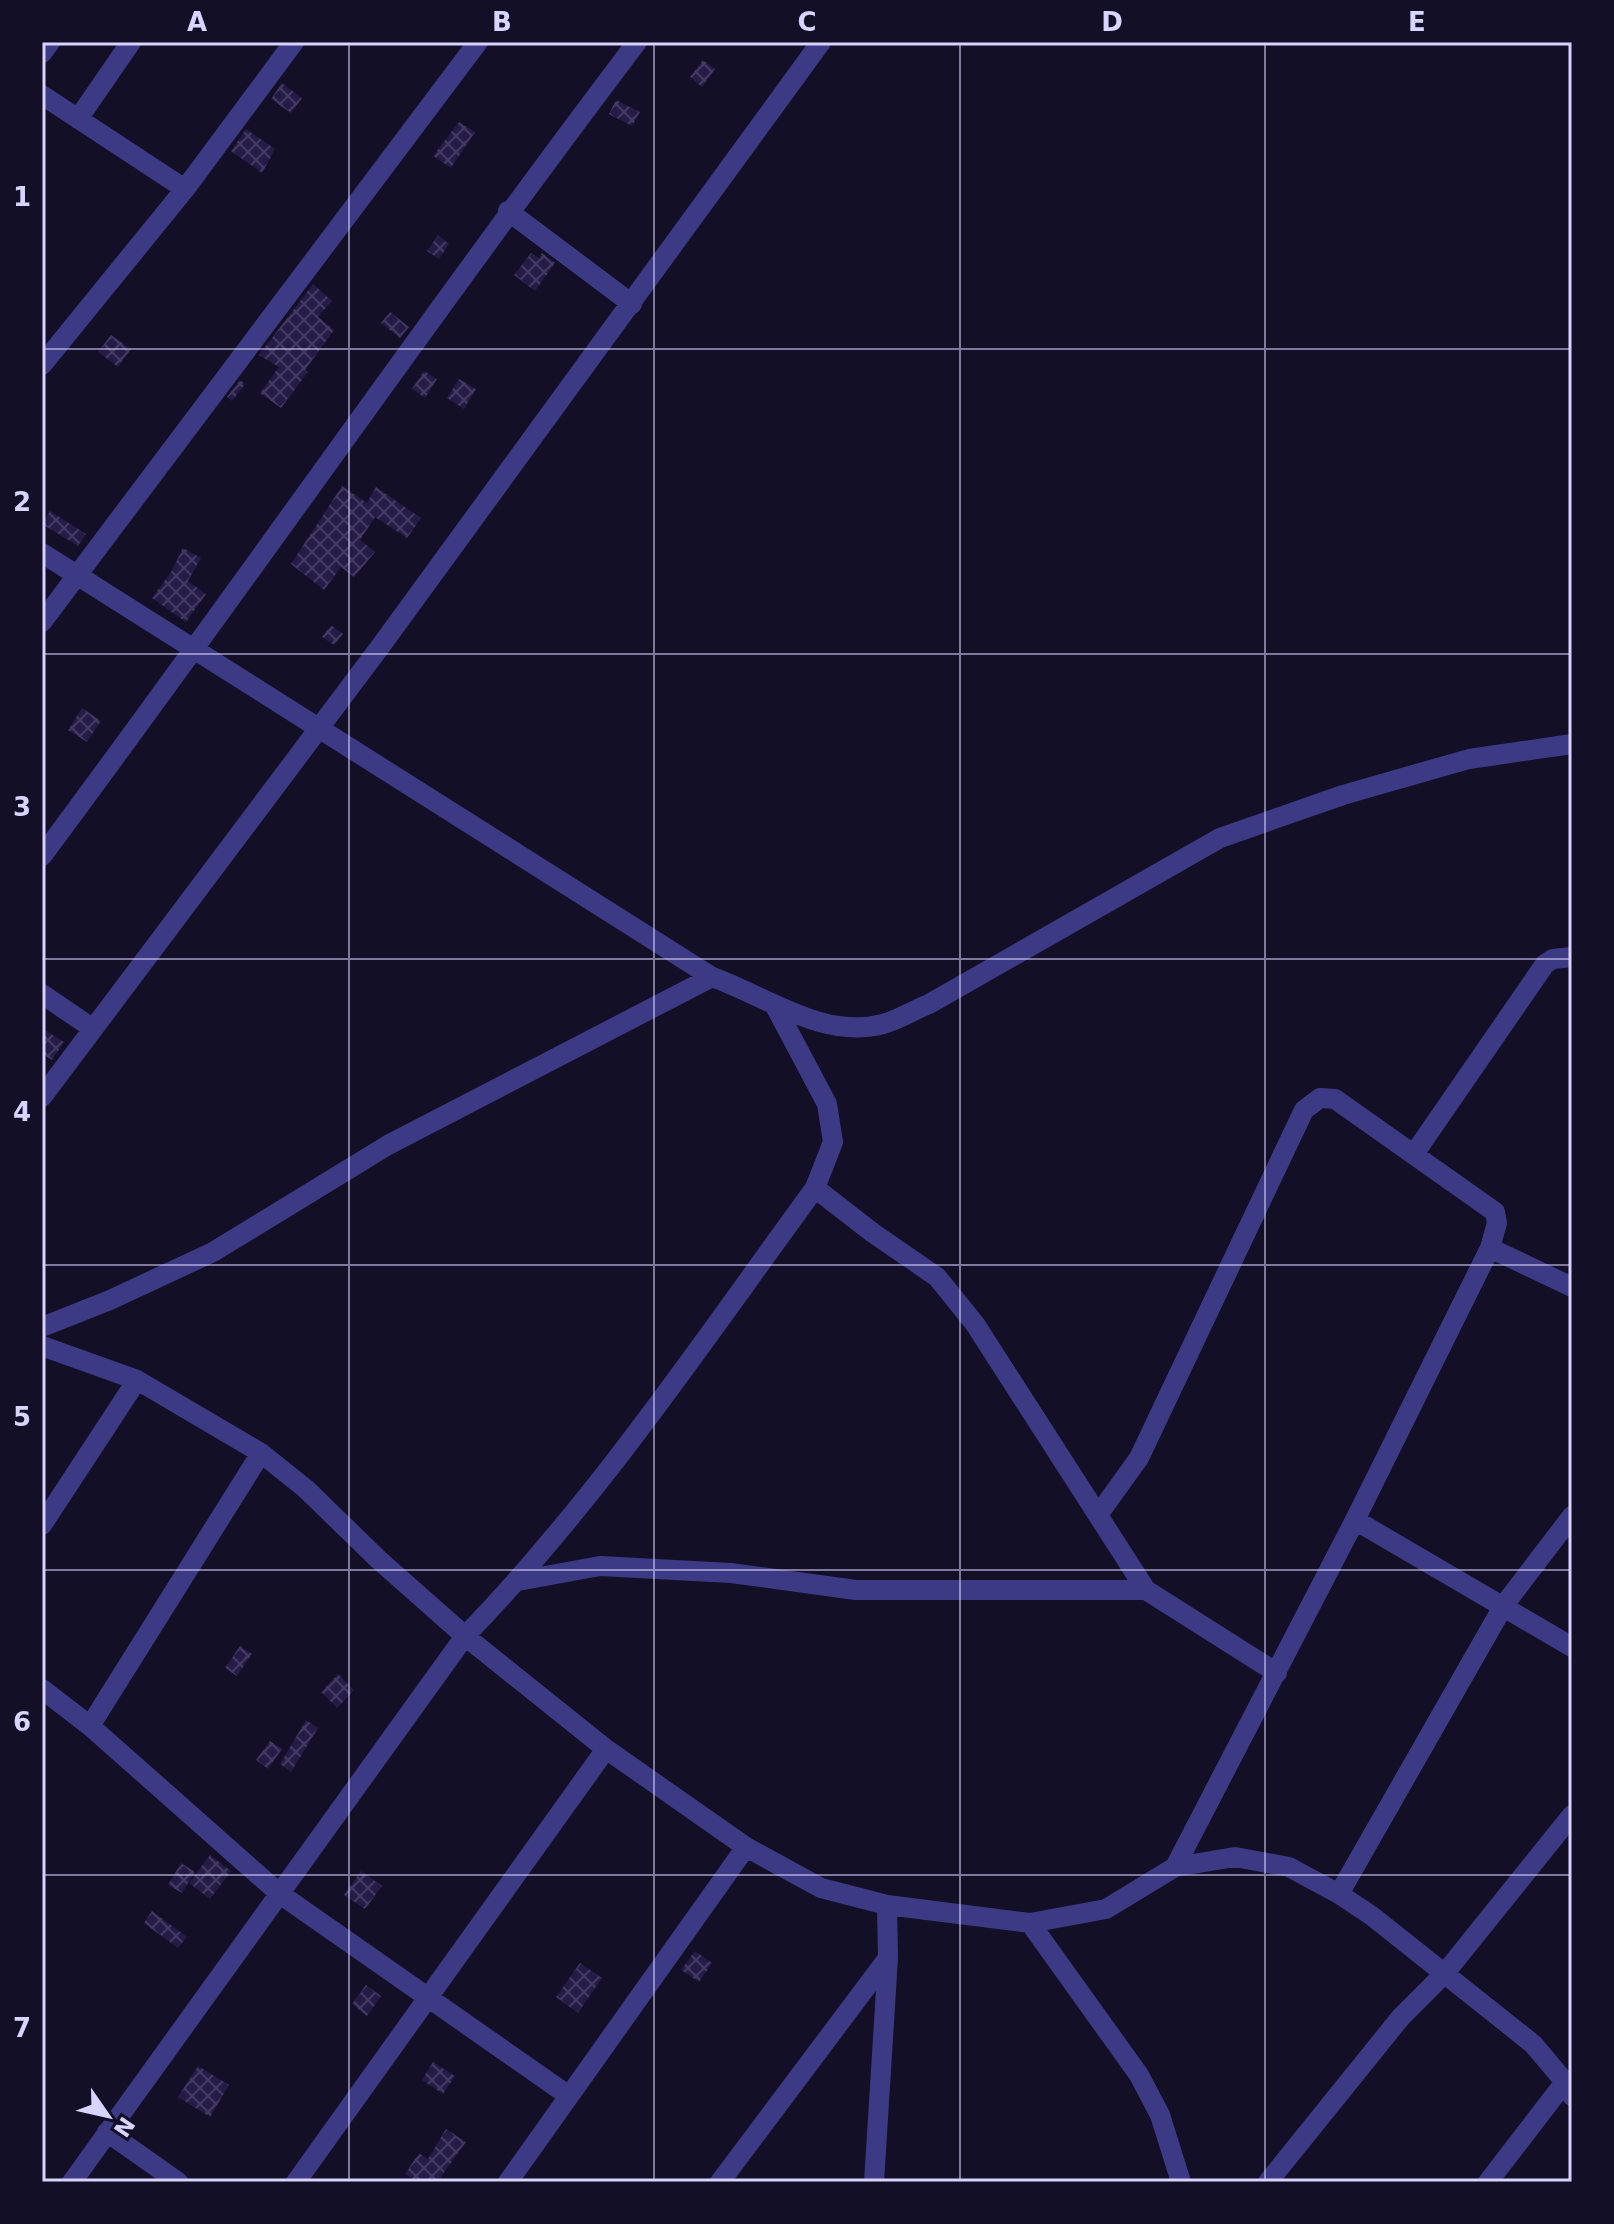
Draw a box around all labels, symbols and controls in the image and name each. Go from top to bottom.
text: A [187,7,207,37]
text: B [492,7,512,37]
text: C [797,7,817,37]
text: D [1101,7,1123,37]
text: E [1408,7,1426,37]
text: 1 [13,182,31,212]
text: 2 [13,487,31,517]
text: 3 [13,792,31,822]
text: 4 [13,1097,31,1127]
text: 5 [13,1402,31,1432]
text: 6 [13,1707,31,1737]
text: 7 [13,2013,31,2043]
north arrow [68,2076,148,2156]
text: N [109,2112,140,2142]

